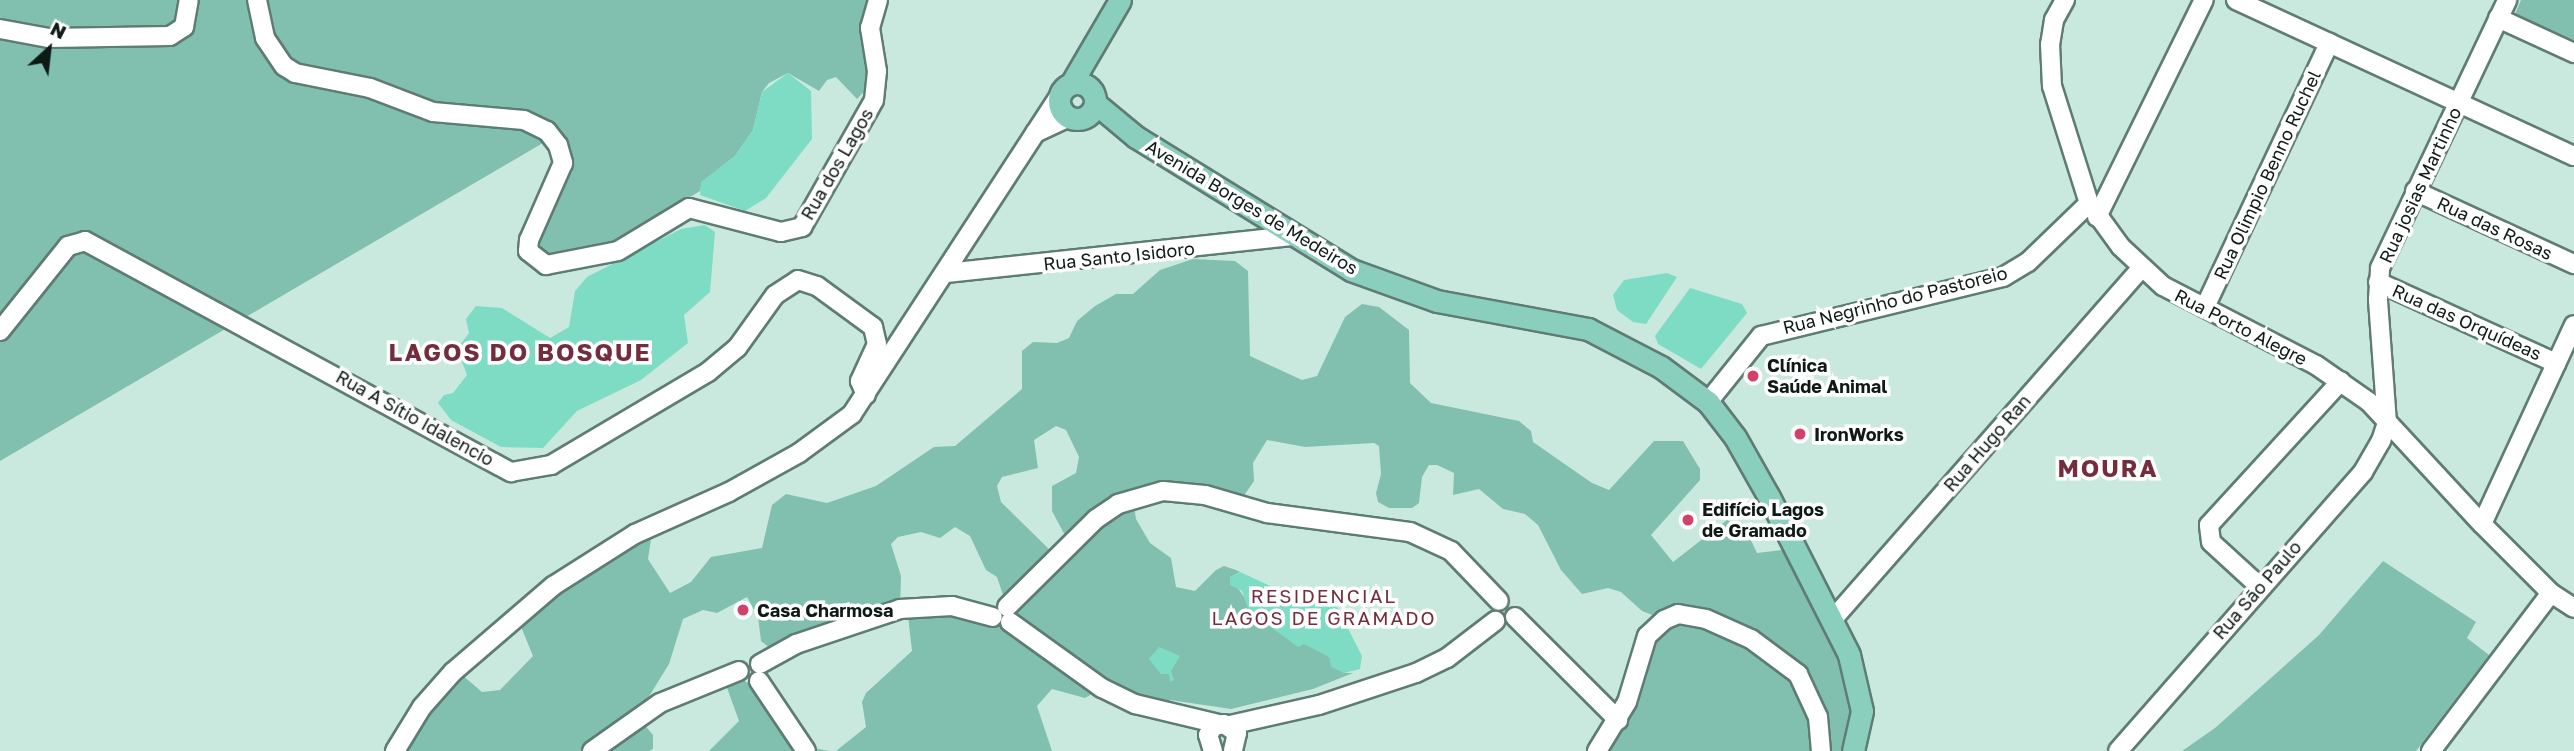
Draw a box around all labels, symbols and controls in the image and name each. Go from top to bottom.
north arrow [14,14,84,84]
text: N [47,16,70,43]
street label: Rua Olimpio Benno Ruchel [2209,67,2325,283]
street label: Rua dos Lagos [796,104,878,224]
street label: Rua josias Martinho [2374,104,2466,266]
street label: Avenida Borges de Medeiros [1142,135,1362,279]
street label: Rua das Rosas [2434,192,2556,264]
street label: Rua Santo Isidoro [1042,237,1196,275]
street label: Rua Negrinho do Pastoreio [1781,262,2009,338]
street label: Rua das Orquídeas [2389,279,2545,365]
street label: Rua Porto Alegre [2171,284,2311,370]
district label: LAGOS DO BOSQUE [390,338,650,366]
place label: Clínica Saúde Animal [1767,355,1887,398]
street label: Rua A Sítio Idalencio [332,366,498,470]
marker: Clínica Saúde Animal [1745,368,1761,384]
street label: Rua Hugo Ran [1939,390,2035,496]
place label: IronWorks [1814,423,1904,445]
marker: IronWorks [1792,426,1808,442]
district label: MOURA [2058,454,2158,482]
place label: Edifício Lagos de Gramado [1702,499,1824,542]
marker: Edifício Lagos de Gramado [1680,512,1696,528]
street label: Rua São Paulo [2208,536,2306,644]
district label: RESIDENCIAL LAGOS DE GRAMADO [1213,585,1435,629]
place label: Casa Charmosa [757,599,893,621]
marker: Casa Charmosa [735,602,751,618]

